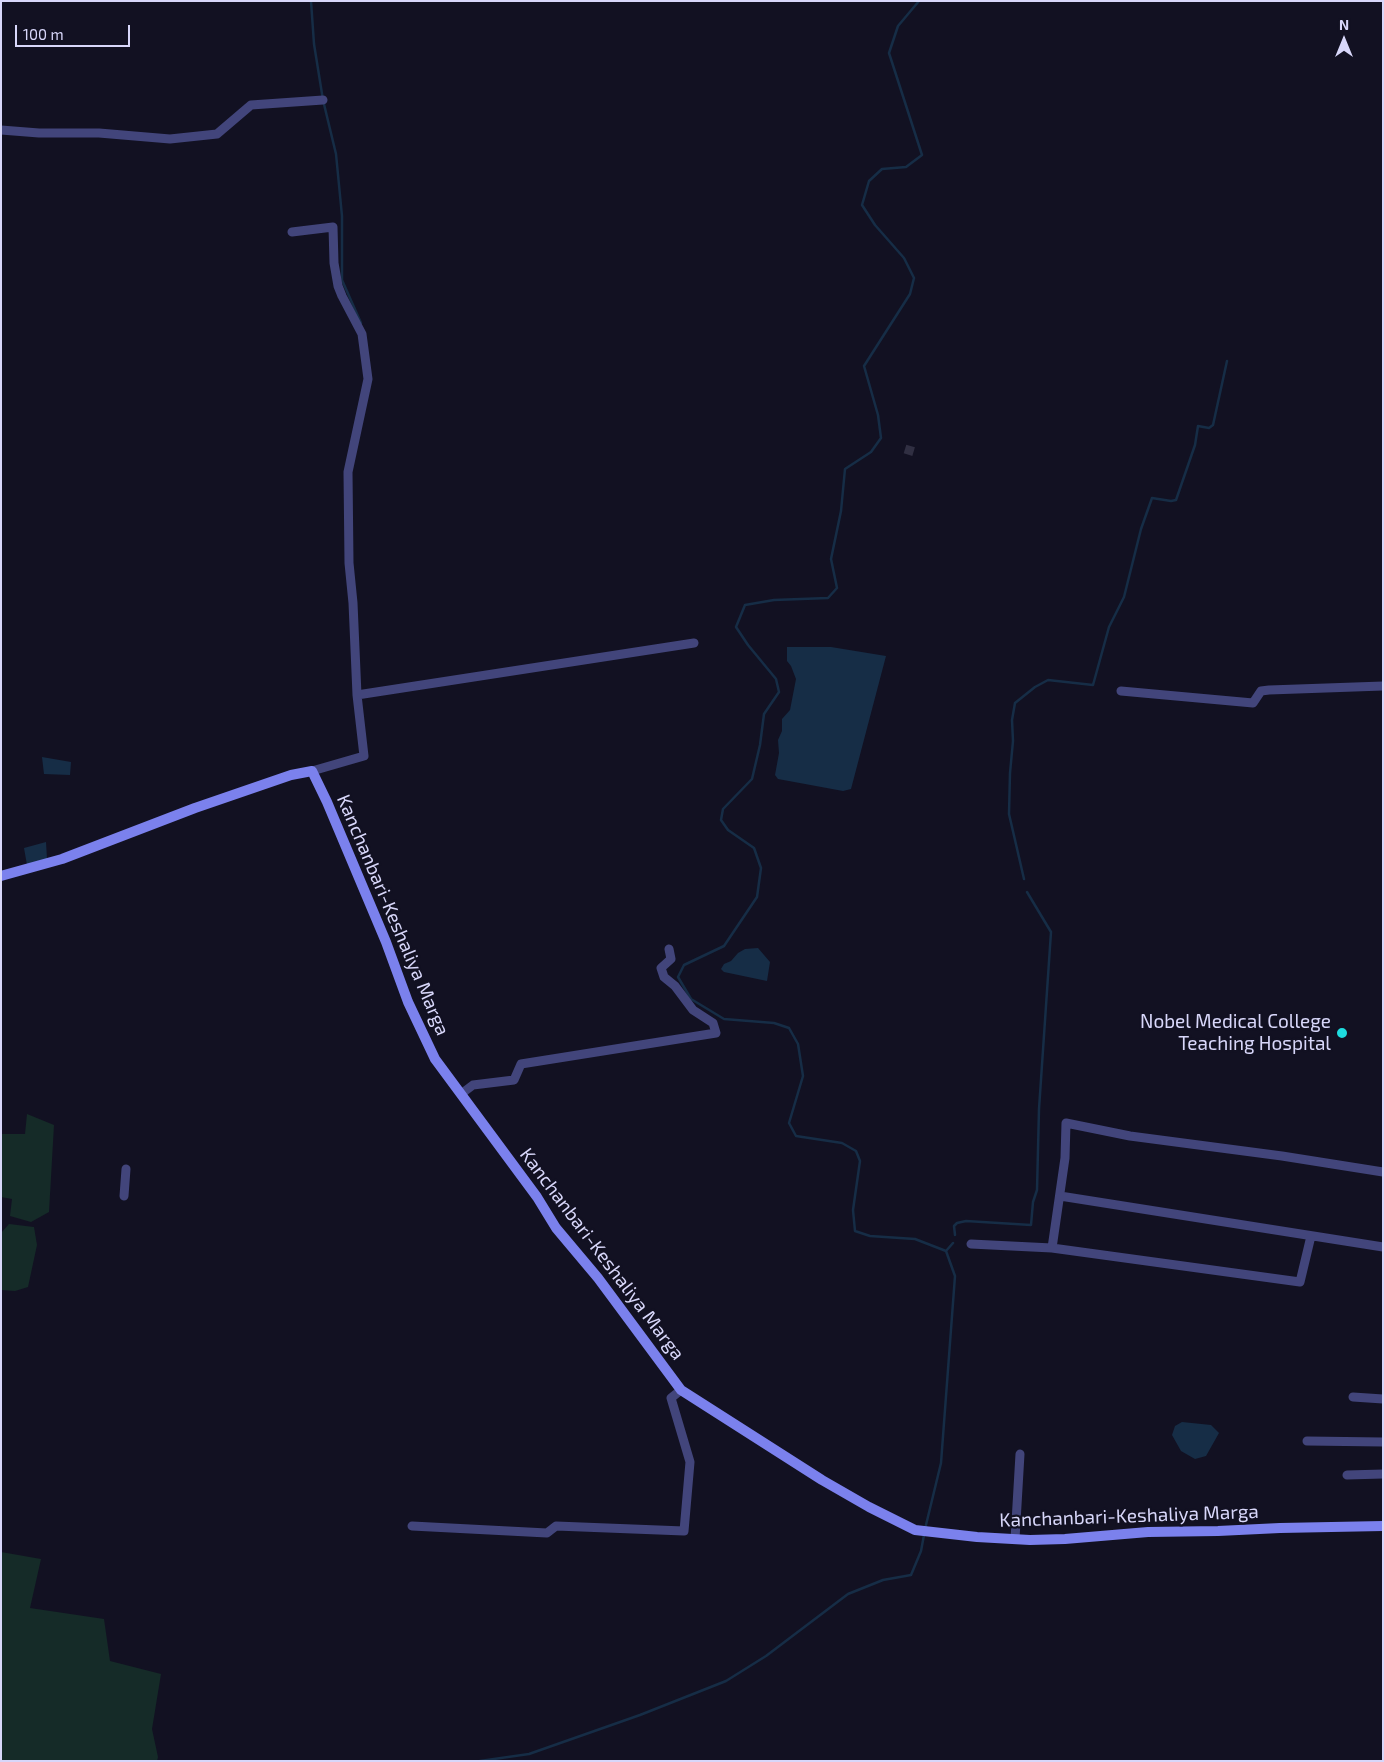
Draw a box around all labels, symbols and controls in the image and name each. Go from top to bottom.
scale bar [18,15,132,47]
north arrow [1319,15,1369,65]
text: N [1339,16,1349,33]
text: 100 m [23,25,64,43]
street label: Kanchanbari-Keshaliya Marga [332,791,454,1039]
place label: Nobel Medical College Teaching Hospital [1140,1011,1331,1055]
marker: Nobel Medical College Teaching Hospital [1335,1026,1349,1040]
street label: Kanchanbari-Keshaliya Marga [515,1144,689,1364]
street label: Kanchanbari-Keshaliya Marga [999,1500,1259,1532]

